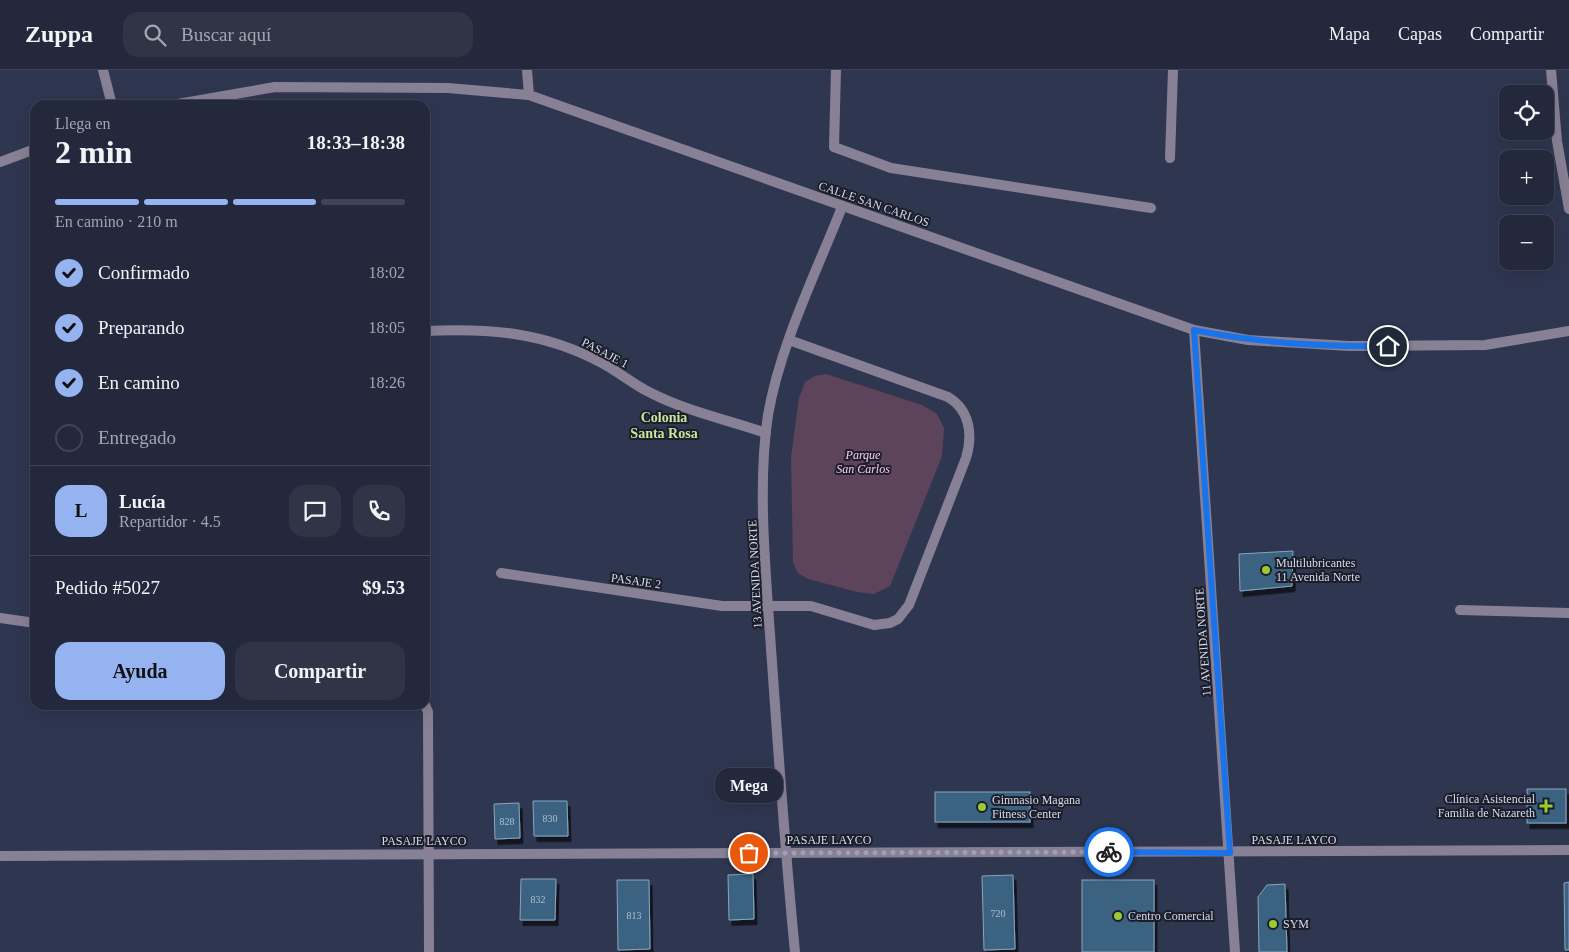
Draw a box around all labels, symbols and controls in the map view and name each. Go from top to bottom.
search box [123,12,473,57]
text: Zuppa [25,21,93,47]
icon: search [141,21,169,49]
text: Buscar aquí [181,24,271,45]
text: Mapa [1329,24,1370,44]
text: Capas [1398,24,1442,44]
text: Compartir [1470,24,1544,44]
map controls [1499,85,1554,270]
button: locate [1499,85,1554,140]
text: Llega en [55,115,111,132]
text: 18:33–18:38 [307,132,405,153]
text: 2 min [55,134,132,170]
button: + [1499,150,1554,205]
street label: CALLE SAN CARLOS [817,178,931,230]
text: En camino · 210 m [55,213,178,230]
button: − [1499,215,1554,270]
icon: check [55,259,83,287]
text: Confirmado [98,262,190,283]
text: 18:02 [369,264,405,281]
icon: check [55,314,83,342]
text: Preparando [98,317,185,338]
text: 18:05 [369,319,405,336]
pin [1367,325,1409,367]
icon: home [1374,332,1402,360]
street label: PASAJE 1 [579,335,631,371]
icon: check [55,369,83,397]
text: En camino [98,372,180,393]
text: 18:26 [369,374,405,391]
district label: Colonia Santa Rosa [630,410,698,441]
text: Entregado [98,427,176,448]
park label: Parque San Carlos [836,448,890,476]
button: chat [289,485,341,537]
button: phone [353,485,405,537]
text: Lucía [119,491,165,512]
text: L [75,500,87,521]
text: Repartidor · 4.5 [119,513,221,530]
street label: 13 AVENIDA NORTE [745,519,765,629]
place label: Multilubricantes 11 Avenida Norte [1276,556,1360,584]
marker: Multilubricantes 11 Avenida Norte [1260,564,1272,576]
street label: PASAJE 2 [610,571,662,591]
text: Pedido #5027 [55,577,160,598]
text: $9.53 [362,577,405,598]
street label: 11 AVENIDA NORTE [1192,587,1214,697]
button: Ayuda [55,642,225,700]
button: Compartir [235,642,405,700]
callout: Mega [715,768,783,803]
text: Mega [730,777,768,794]
place label: Clínica Asistencial Familia de Nazareth [1438,792,1536,820]
place label: Gimnasio Magana Fitness Center [992,793,1081,821]
marker: Clínica Asistencial Familia de Nazareth [1539,799,1553,813]
marker: Gimnasio Magana Fitness Center [976,801,988,813]
house number: 830 [543,813,558,824]
house number: 828 [500,816,515,827]
courier [1084,827,1134,877]
pin [728,832,770,874]
street label: PASAJE LAYCO [787,833,872,847]
street label: PASAJE LAYCO [1252,833,1337,847]
street label: PASAJE LAYCO [382,834,467,848]
icon: bike [1095,838,1123,866]
icon: bag [735,839,763,867]
house number: 832 [531,894,546,905]
house number: 720 [991,908,1006,919]
place label: Centro Comercial [1128,909,1214,923]
house number: 813 [627,910,642,921]
marker: Centro Comercial [1112,910,1124,922]
place label: SYM [1283,917,1309,931]
marker: SYM [1267,918,1279,930]

